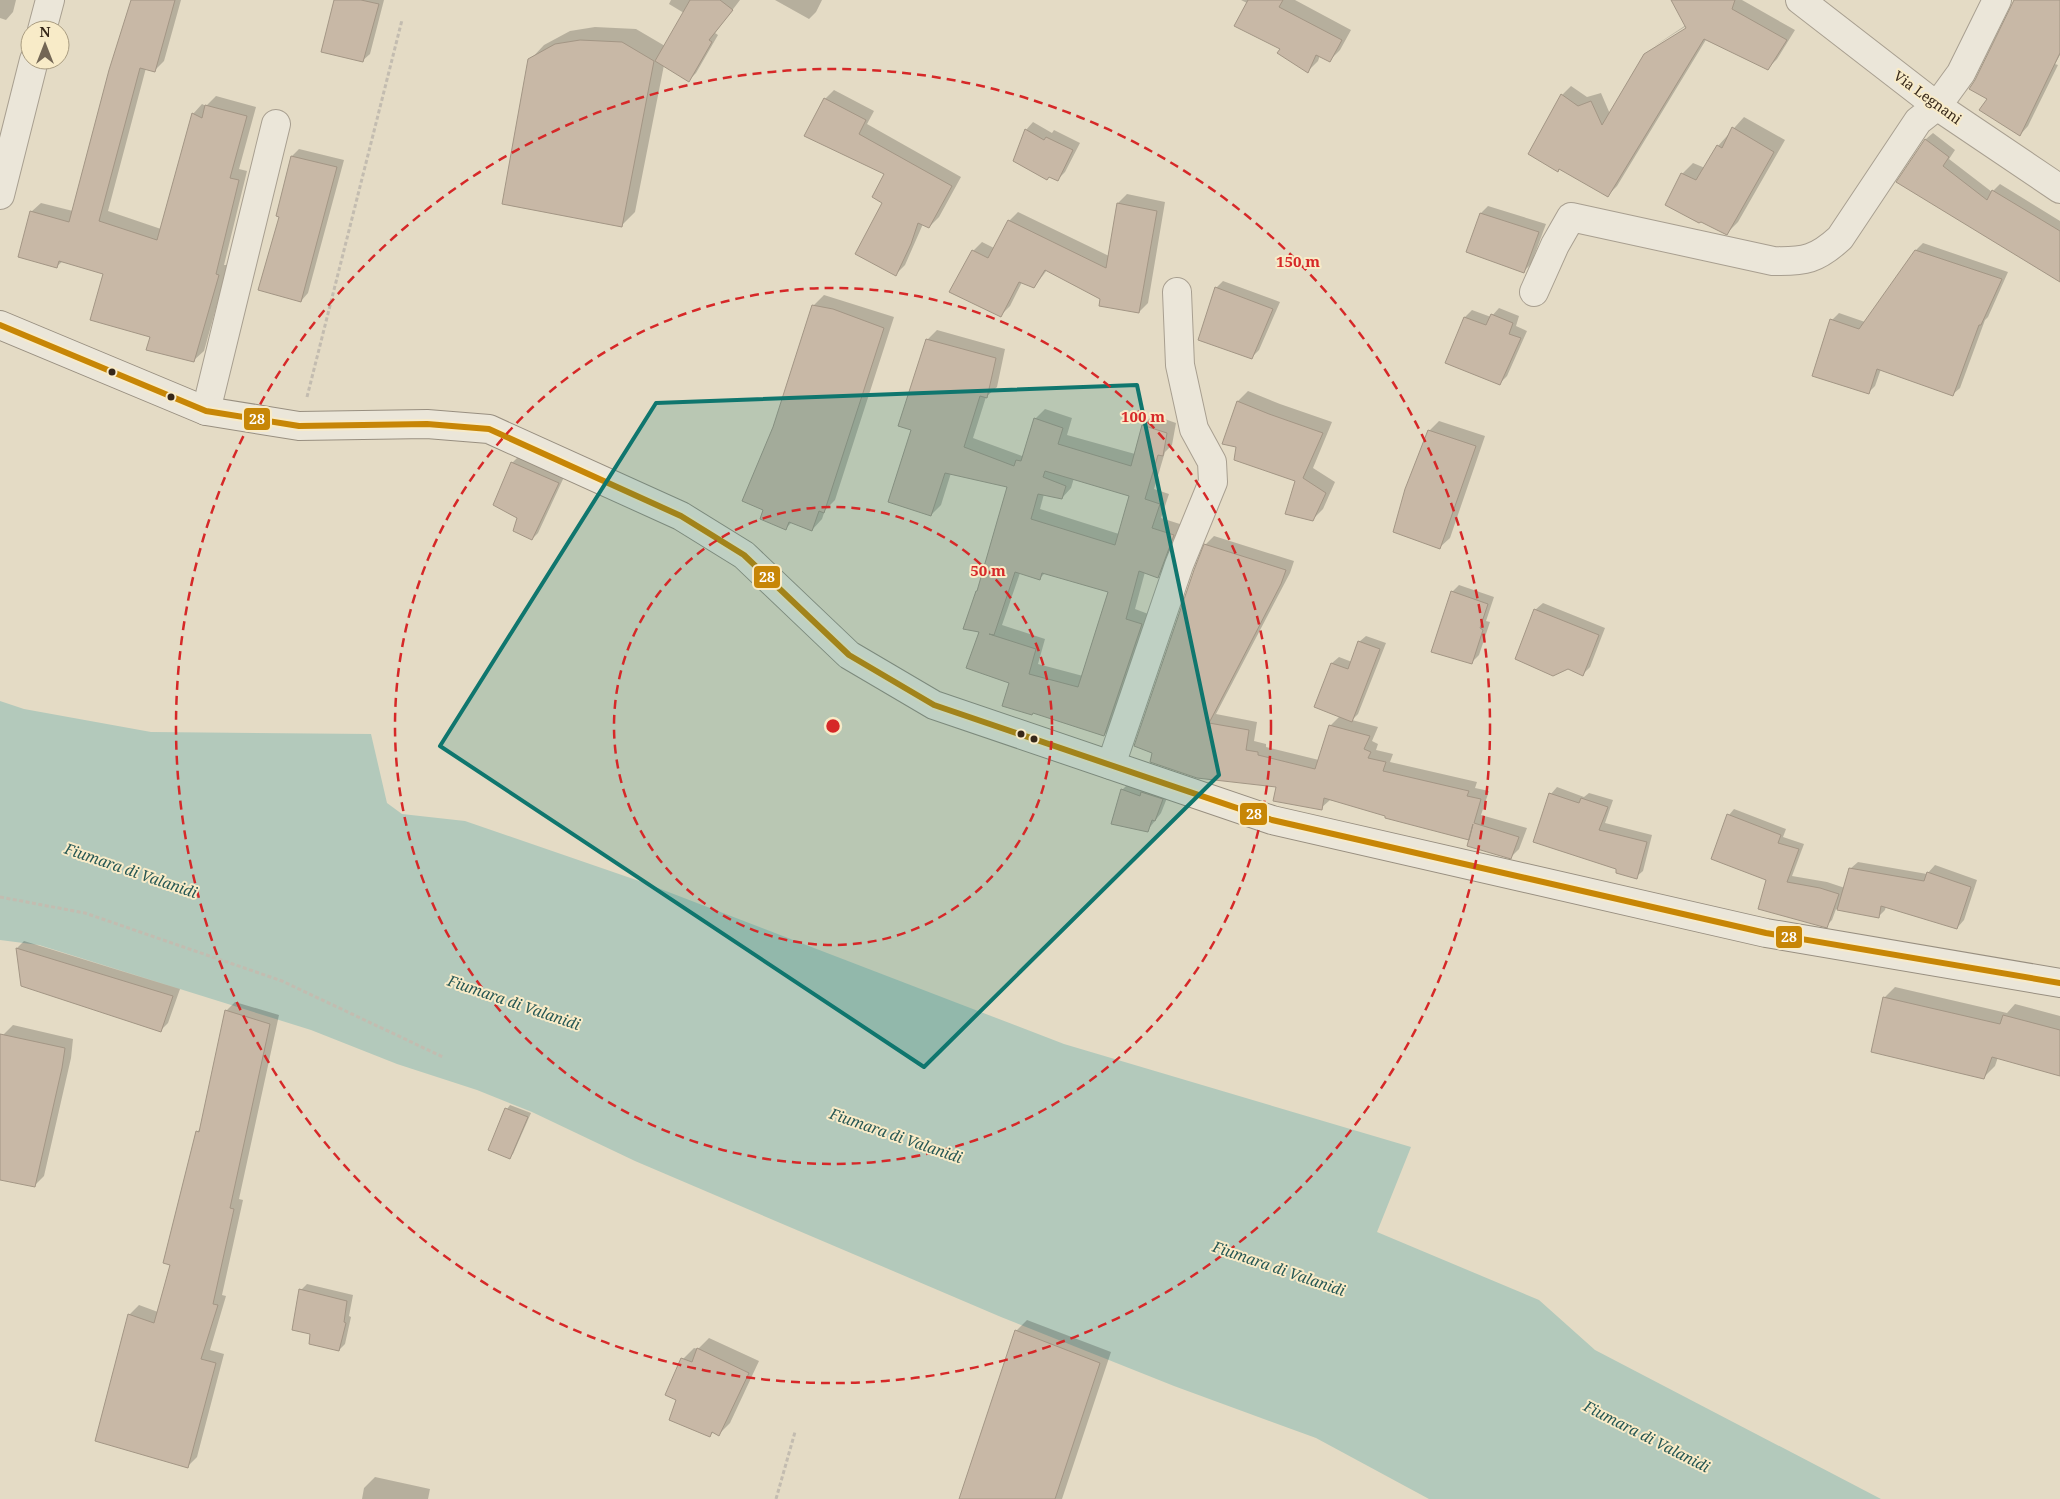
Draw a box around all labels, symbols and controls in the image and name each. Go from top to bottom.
north arrow [20,20,70,70]
text: N [39,22,51,41]
street label: Via Legnani [1890,66,1966,128]
text: 150 m [1276,251,1320,271]
unlabelled marker [107,367,117,377]
unlabelled marker [166,392,176,402]
text: 100 m [1121,406,1165,426]
line badge: 28 [243,407,271,431]
text: 28 [249,409,265,428]
text: 50 m [970,560,1006,580]
line badge: 28 [753,565,781,589]
text: 28 [759,567,775,586]
centre of rings [824,717,842,735]
unlabelled marker [1016,729,1026,739]
unlabelled marker [1029,734,1039,744]
line badge: 28 [1239,802,1268,826]
text: 28 [1246,804,1262,823]
water label: Fiumara di Valanidi [61,838,200,902]
line badge: 28 [1775,925,1803,949]
text: 28 [1781,927,1797,946]
water label: Fiumara di Valanidi [444,970,583,1034]
water label: Fiumara di Valanidi [826,1103,965,1167]
water label: Fiumara di Valanidi [1209,1236,1348,1300]
water label: Fiumara di Valanidi [1580,1395,1714,1477]

